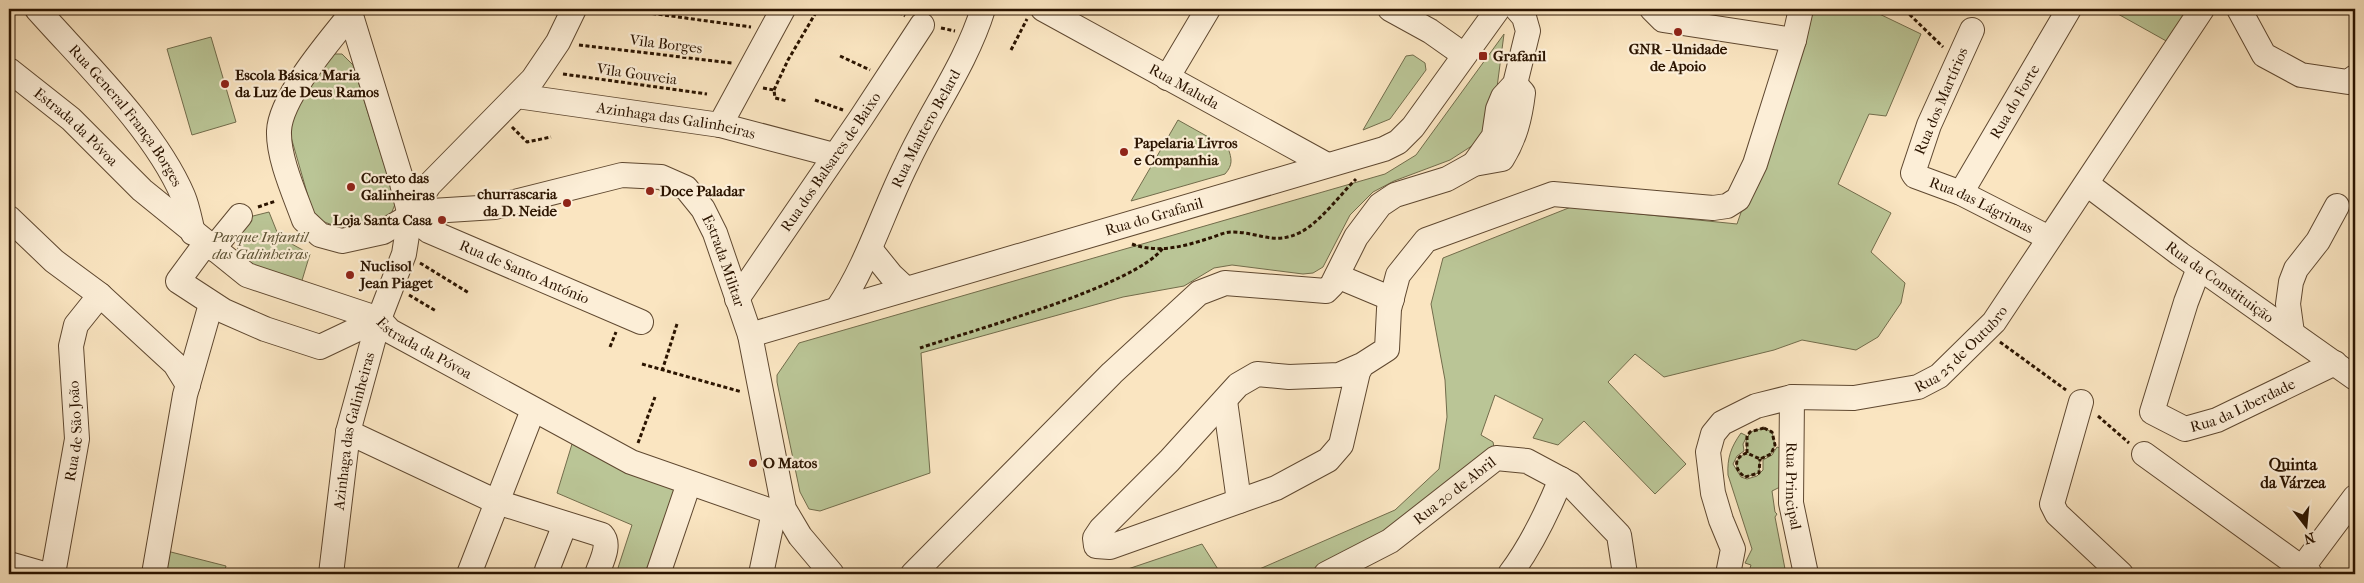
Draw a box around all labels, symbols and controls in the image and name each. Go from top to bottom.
marker: GNR - Unidade de Apoio [1672,26,1684,38]
street label: Vila Borges [628,30,704,57]
place label: GNR - Unidade de Apoio [1629,40,1728,75]
street label: Rua General França Borges [65,41,186,190]
street label: Rua dos Martírios [1910,44,1972,157]
place label: Grafanil [1493,47,1547,65]
marker: Grafanil [1477,50,1489,62]
street label: Vila Gouveia [595,59,679,89]
street label: Rua Maluda [1146,60,1223,114]
street label: Rua do Forte [1986,61,2044,142]
place label: Escola Básica Maria da Luz de Deus Ramos [235,66,380,101]
street label: Rua Mantero Belard [888,66,965,191]
marker: Escola Básica Maria da Luz de Deus Ramos [219,78,231,90]
street label: Estrada da Póvoa [30,84,123,171]
street label: Rua dos Balsares de Baixo [777,88,885,235]
street label: Azinhaga das Galinheiras [594,98,758,143]
place label: Papelaria Livros e Companhia [1134,134,1238,169]
marker: Papelaria Livros e Companhia [1118,146,1130,158]
place label: Coreto das Galinheiras [361,169,435,204]
street label: Rua das Lágrimas [1927,173,2037,238]
marker: Coreto das Galinheiras [345,181,357,193]
place label: Doce Paladar [660,182,745,200]
place label: churrascaria da D. Neide [477,185,558,220]
marker: Doce Paladar [644,185,656,197]
street label: Rua do Grafanil [1103,194,1205,239]
marker: churrascaria da D. Neide [561,197,573,209]
place label: Loja Santa Casa [333,211,433,229]
street label: Estrada Militar [698,212,749,310]
marker: Loja Santa Casa [436,214,448,226]
park label: Parque Infantil das Galinheiras [211,228,310,263]
street label: Rua de Santo António [457,236,592,308]
street label: Rua da Constituição [2162,237,2278,327]
place label: Nuclisol Jean Piaget [358,257,433,292]
marker: Nuclisol Jean Piaget [344,269,356,281]
street label: Rua 25 de Outubro [1911,302,2011,396]
street label: Estrada da Póvoa [373,313,476,383]
street label: Azinhaga das Galinheiras [330,350,379,512]
street label: Rua da Liberdade [2188,374,2299,436]
street label: Rua de São João [61,380,86,483]
street label: Rua Principal [1782,442,1805,531]
street label: Rua 20 de Abril [1410,453,1499,528]
place label: O Matos [763,454,818,472]
district label: Quinta da Várzea [2260,455,2326,492]
marker: O Matos [747,457,759,469]
north arrow [2282,500,2332,550]
text: N [2302,528,2317,548]

